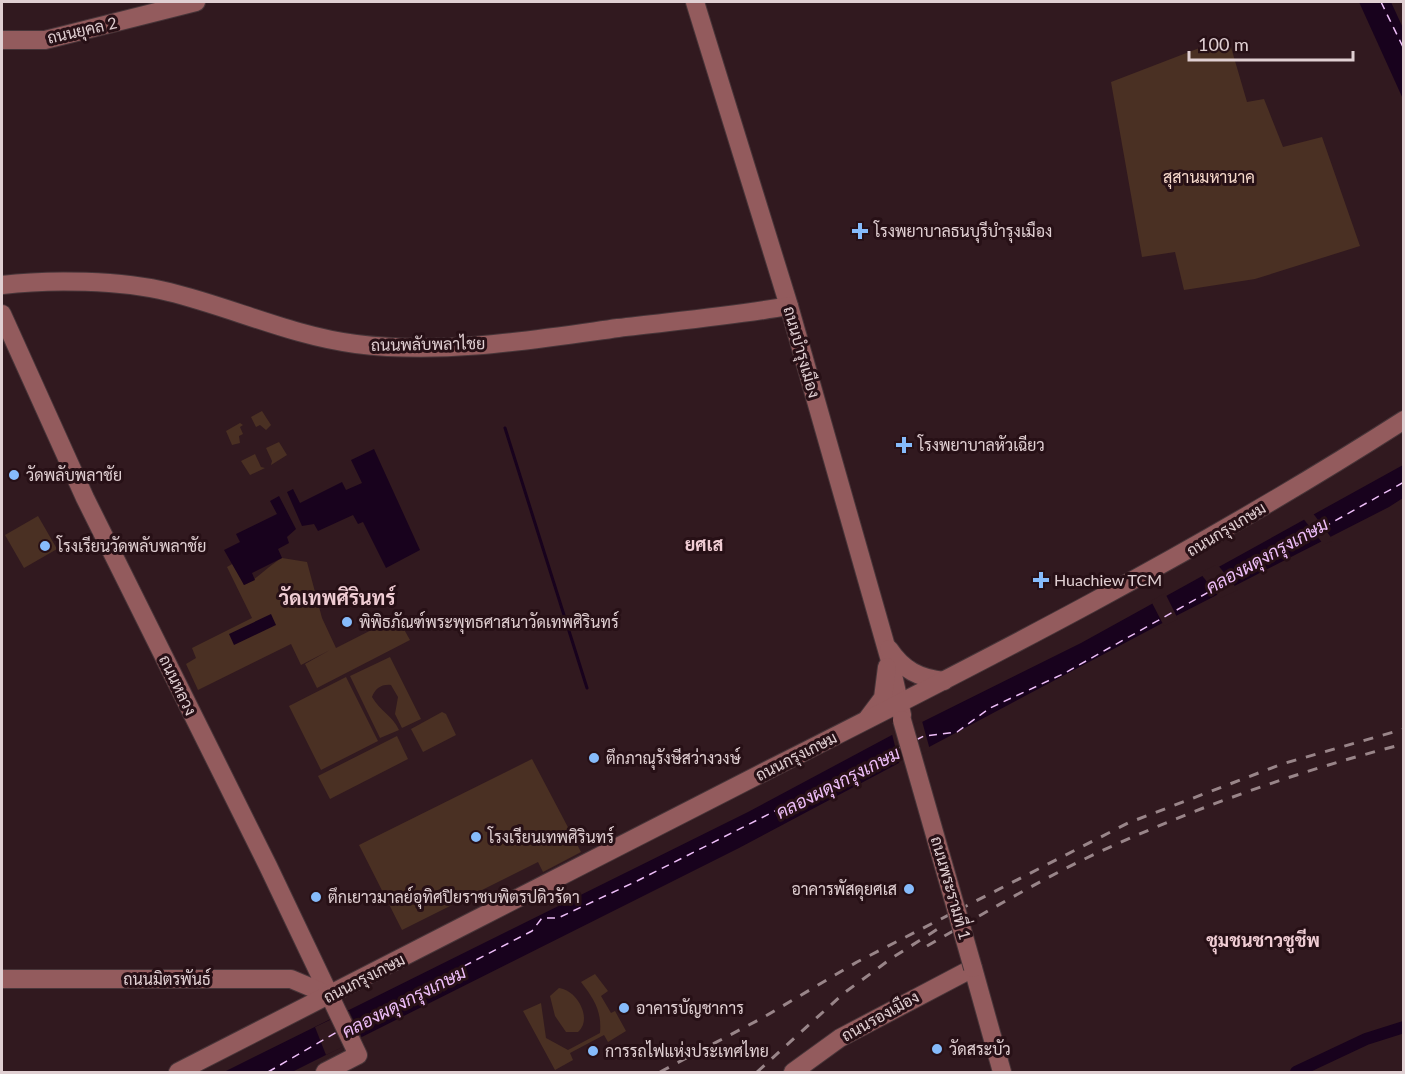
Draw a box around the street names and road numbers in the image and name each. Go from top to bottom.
street label: ถนนยุคล 2 [45,12,119,50]
street label: ถนนบำรุงเมือง [777,304,825,401]
street label: ถนนพลับพลาไชย [371,332,485,354]
street label: ถนนกรุงเกษม [1183,498,1270,562]
street label: ถนนหลวง [156,652,201,718]
street label: ถนนกรุงเกษม [752,727,841,787]
street label: ถนนพระรามที่ 1 [928,833,979,942]
street label: ถนนกรุงเกษม [320,949,409,1009]
street label: ถนนมิตรพันธ์ [123,967,211,988]
street label: ถนนรองเมือง [838,987,922,1045]

